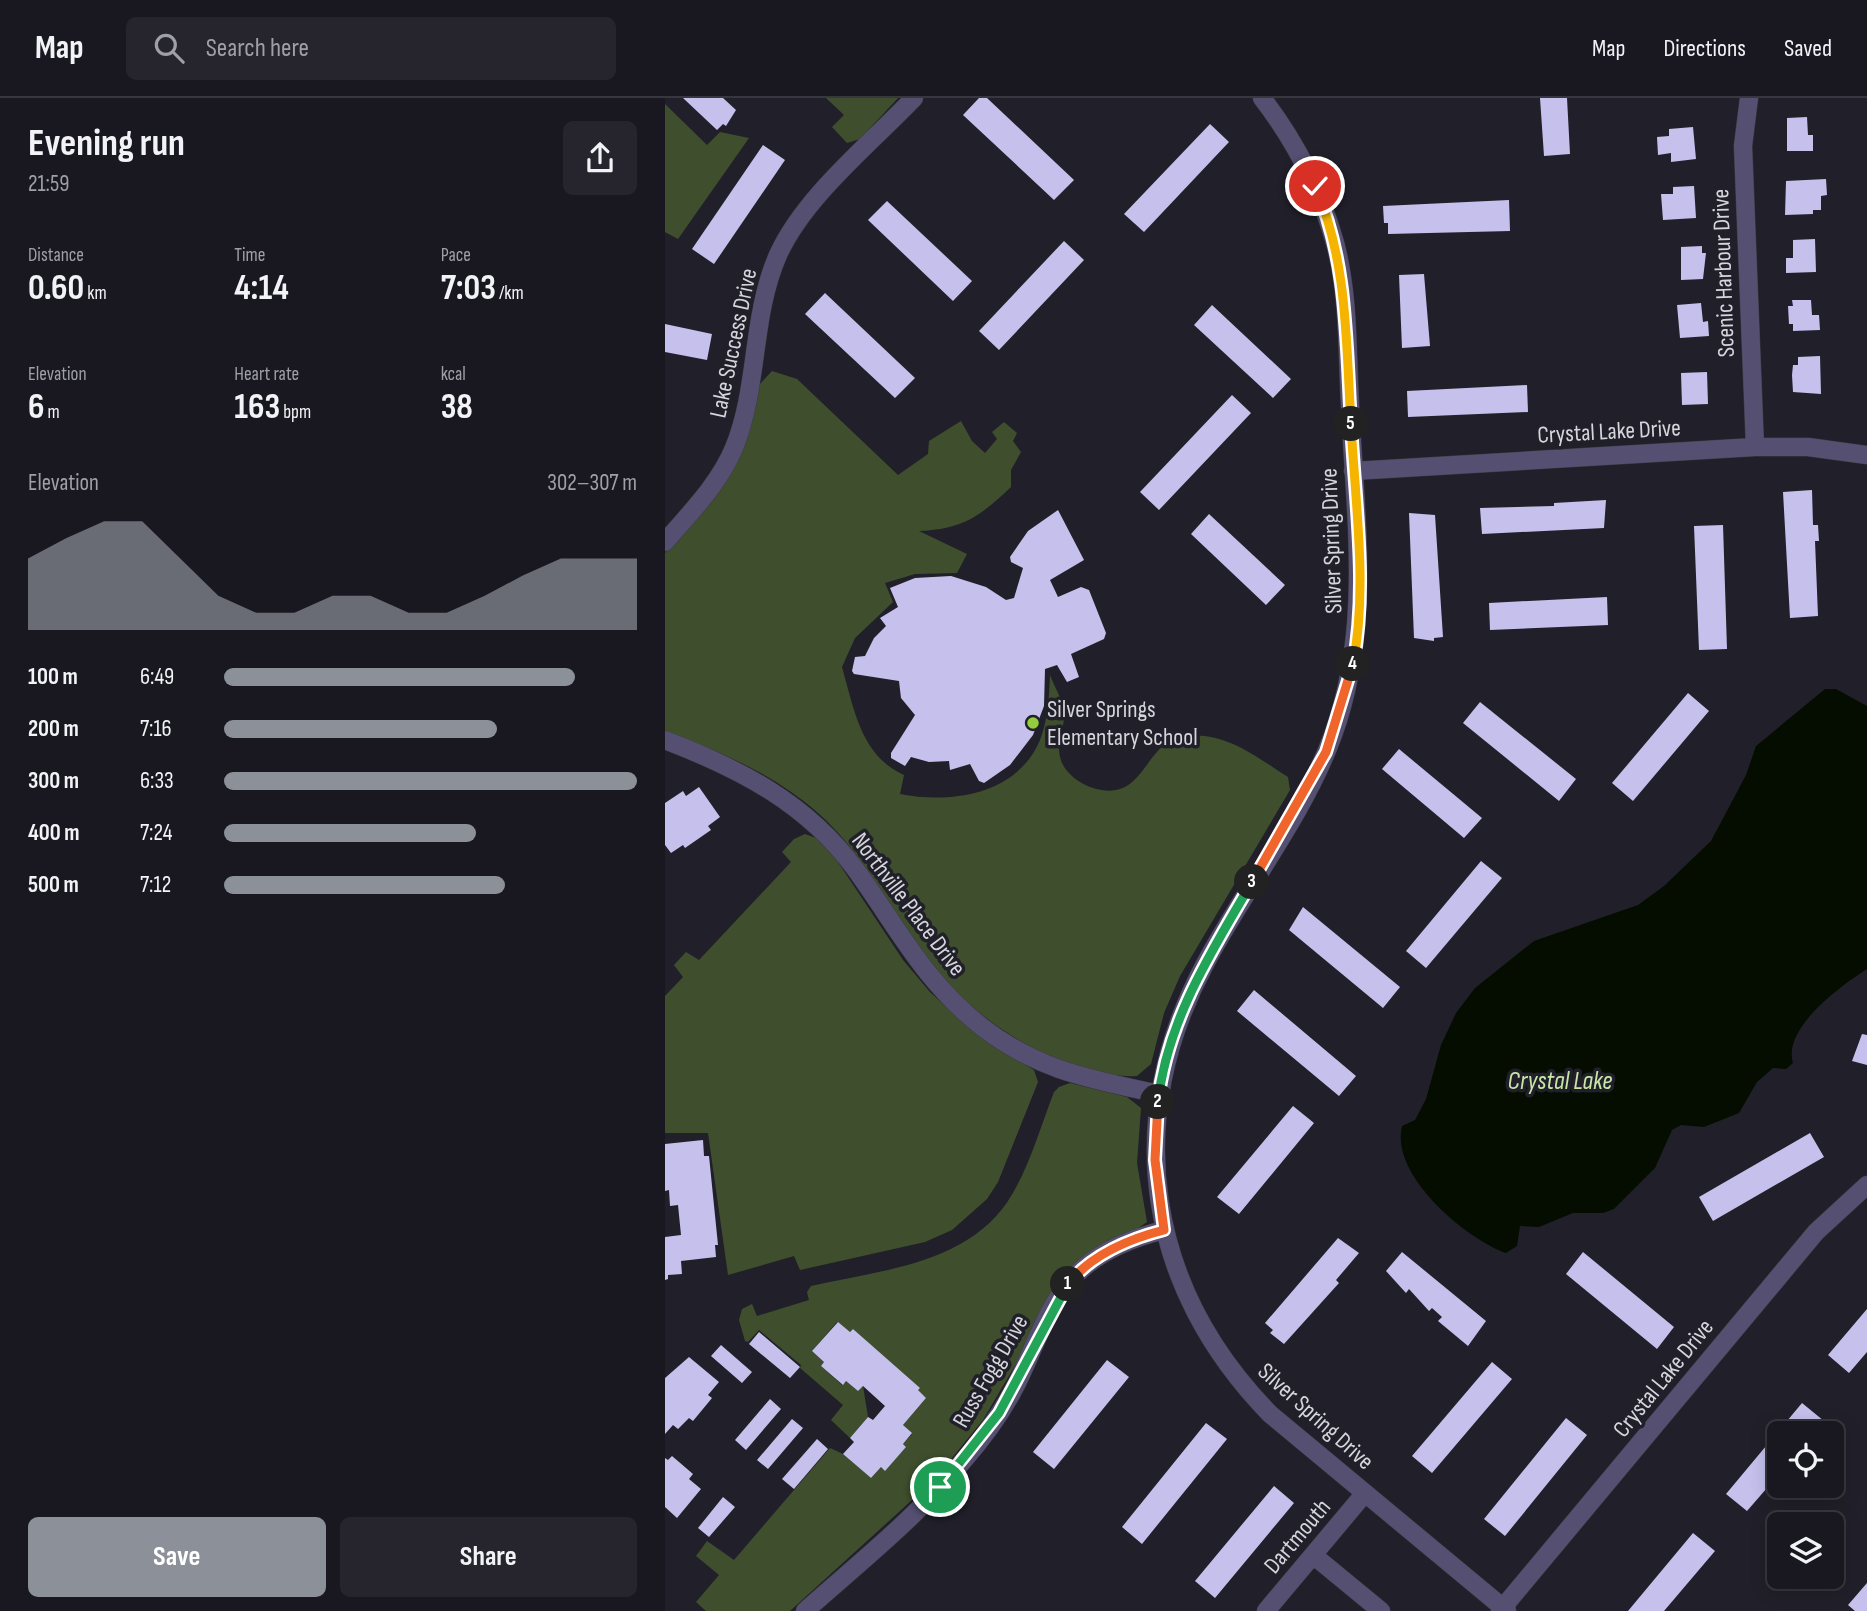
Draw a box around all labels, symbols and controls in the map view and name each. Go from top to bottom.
search box [126,17,616,80]
text: Map [35,28,84,68]
icon: search [150,29,188,67]
text: Search here [206,33,309,64]
text: Map [1592,34,1625,63]
text: Directions [1663,34,1746,63]
text: Saved [1784,34,1832,63]
text: Evening run [28,121,185,166]
button: share [563,121,637,195]
pin [1285,156,1345,216]
icon: check [1296,167,1334,205]
text: 21:59 [28,170,69,198]
street label: Scenic Harbour Drive [1706,188,1741,358]
text: Distance [28,244,84,267]
text: Time [234,244,265,267]
text: Pace [441,244,471,267]
street label: Lake Success Drive [704,266,763,420]
text: 0.60 [28,267,84,310]
text: 4:14 [234,267,289,310]
text: 7:03 [441,267,496,310]
text: km [84,282,107,305]
text: /km [496,282,524,305]
text: Elevation [28,363,87,386]
text: Heart rate [234,363,299,386]
text: kcal [441,363,466,386]
text: 6 [28,386,45,429]
text: 163 [234,386,280,429]
text: 38 [441,386,473,429]
text: m [45,401,60,424]
text: bpm [280,401,311,424]
pin: 5 [1333,406,1369,442]
text: 5 [1346,412,1355,435]
street label: Crystal Lake Drive [1537,413,1681,450]
street label: Silver Spring Drive [1314,468,1349,614]
text: Elevation [28,469,99,497]
text: 302–307 m [547,469,637,497]
pin: 4 [1335,646,1371,682]
text: 4 [1348,652,1357,675]
text: 100 m [28,663,78,691]
text: 6:49 [140,663,174,691]
place label: Silver Springs Elementary School [1047,695,1198,752]
text: 200 m [28,715,79,743]
text: 7:16 [140,715,172,743]
marker: Silver Springs Elementary School [1025,715,1041,731]
text: 300 m [28,767,79,795]
text: 6:33 [140,767,174,795]
text: 400 m [28,819,79,847]
text: 7:24 [140,819,172,847]
street label: Northville Place Drive [845,827,972,982]
pin: 3 [1235,864,1269,900]
text: 3 [1247,870,1256,893]
text: 500 m [28,871,79,899]
text: 7:12 [140,871,171,899]
water label: Crystal Lake [1508,1066,1612,1097]
pin: 2 [1141,1084,1175,1119]
text: 2 [1153,1090,1162,1113]
pin: 1 [1051,1266,1085,1302]
text: 1 [1064,1272,1071,1295]
street label: Russ Fogg Drive [947,1310,1034,1433]
street label: Crystal Lake Drive [1607,1313,1720,1443]
street label: Silver Spring Drive [1252,1357,1380,1476]
map controls [1767,1421,1844,1589]
button: locate [1767,1421,1844,1498]
pin [910,1457,970,1517]
icon: arrive [921,1468,959,1506]
street label: Dartmouth [1258,1493,1337,1579]
button: layers [1767,1512,1844,1589]
button: Save [28,1517,326,1597]
button: Share [340,1517,637,1597]

